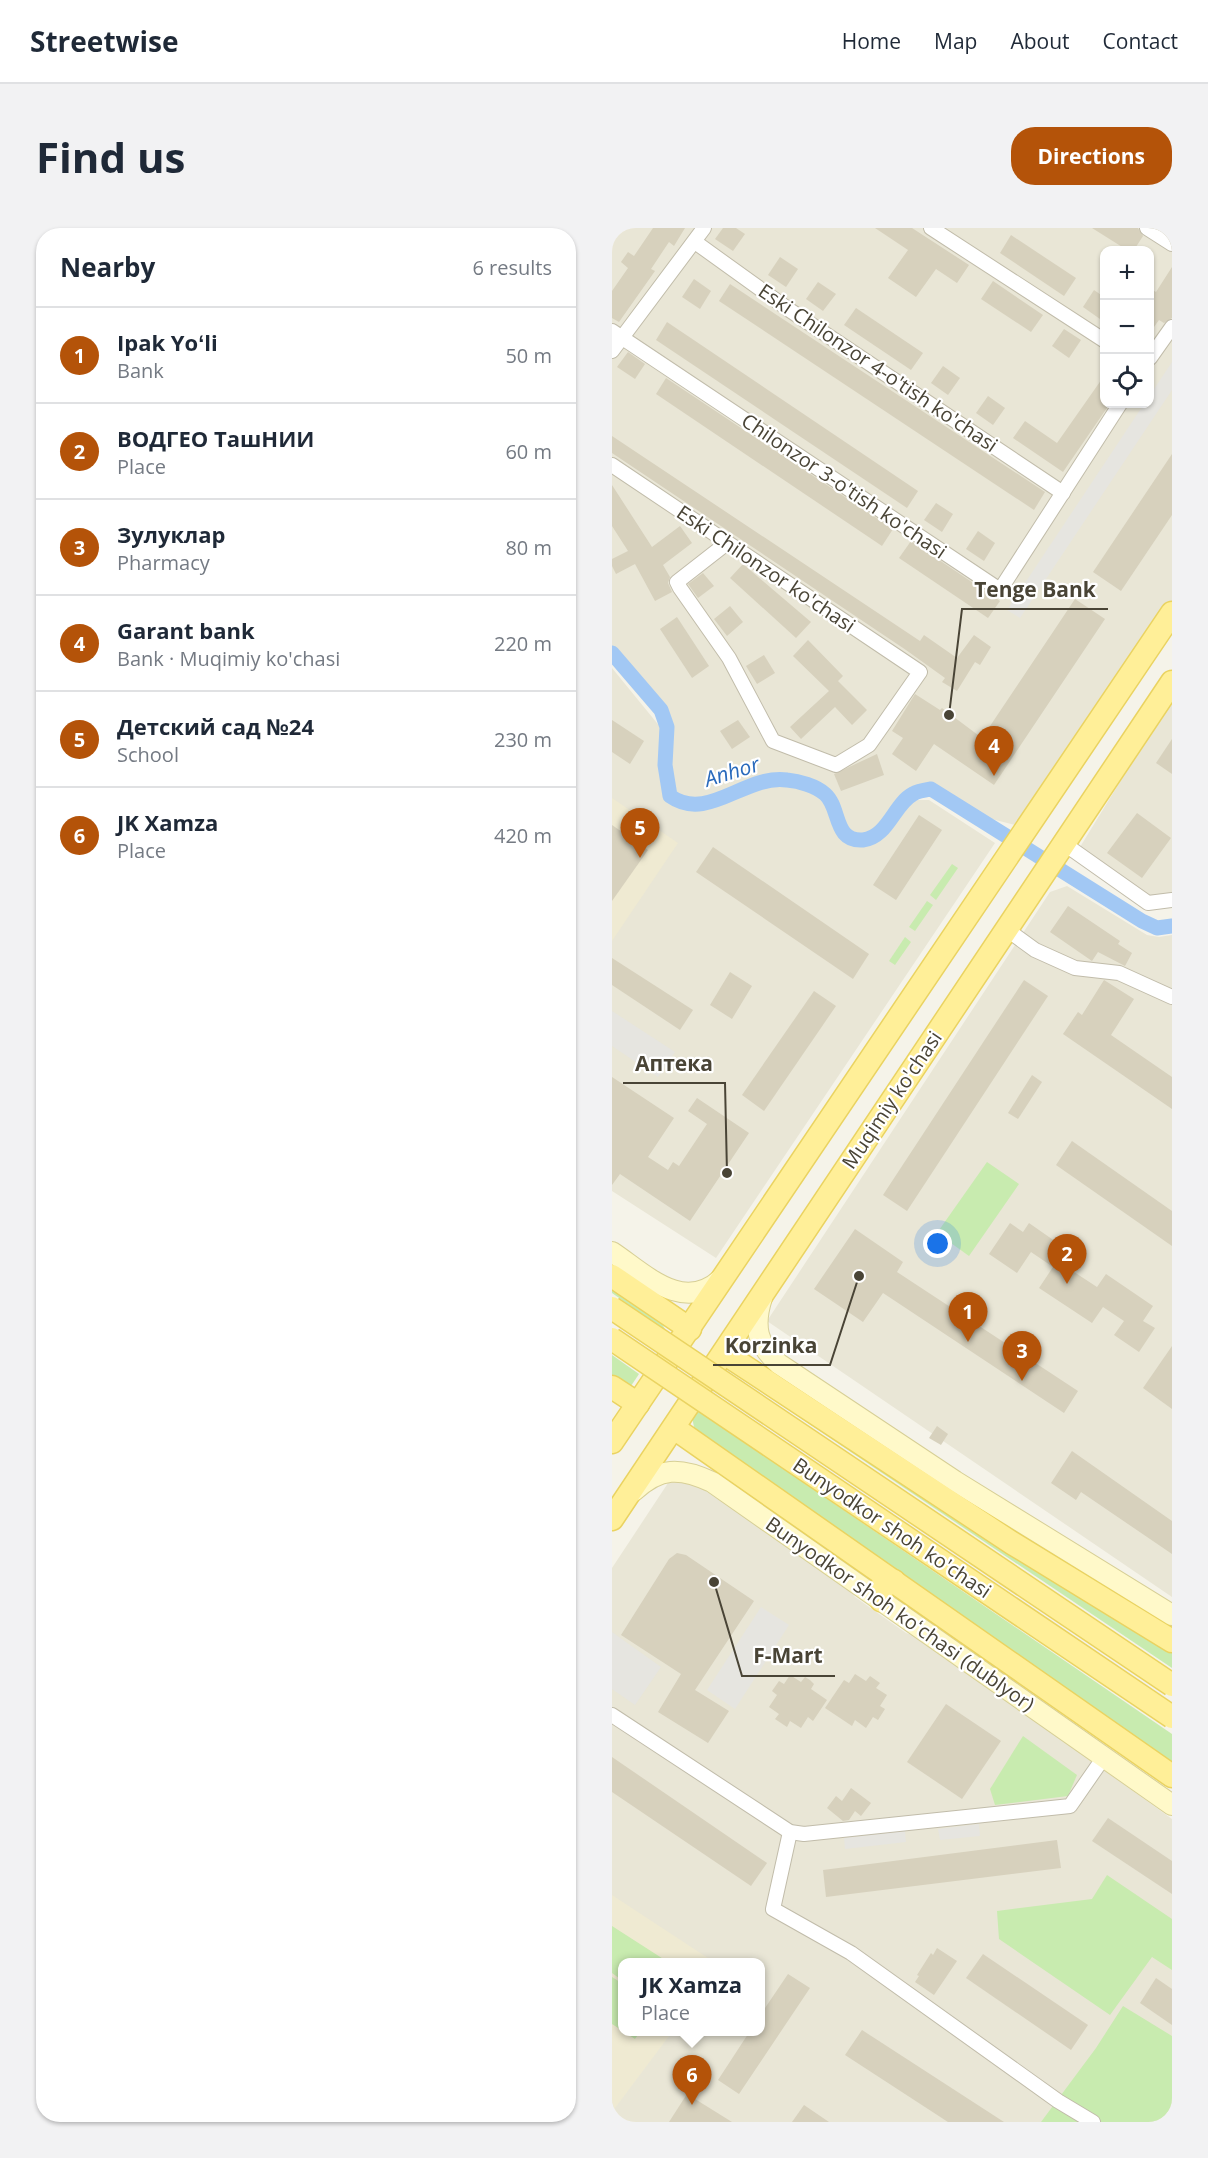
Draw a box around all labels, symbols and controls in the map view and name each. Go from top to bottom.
text: Streetwise [30,22,179,60]
text: Home [842,27,901,55]
text: Map [934,27,977,55]
text: About [1010,27,1070,55]
text: Contact [1103,27,1178,55]
button: Directions [1011,127,1172,185]
text: Find us [36,128,185,185]
map controls [1100,246,1154,408]
button: + [1100,246,1154,300]
text: Nearby [60,249,155,285]
text: 6 results [472,254,552,281]
street label: Eski Chilonzor 4-o'tish ko'chasi [753,277,1003,458]
button: − [1100,300,1154,354]
text: Ipak Yoʻli [117,327,218,357]
text: 1 [74,342,85,369]
text: 50 m [505,342,552,369]
button: locate [1100,354,1154,408]
text: Bank [117,357,164,384]
street label: Chilonzor 3-o'tish ko'chasi [736,407,952,564]
text: ВОДГЕО ТашНИИ [117,423,314,453]
text: 2 [74,438,85,465]
text: 60 m [505,438,552,465]
text: Place [117,453,166,480]
street label: Eski Chilonzor ko'chasi [672,499,861,638]
text: Зулуклар [117,519,226,549]
text: 3 [74,534,85,561]
text: 80 m [505,534,552,561]
text: Pharmacy [117,549,210,576]
callout: Tenge Bank [962,570,1108,609]
text: Tenge Bank [974,575,1097,603]
text: Garant bank [117,615,255,645]
text: 4 [74,630,85,657]
text: 220 m [494,630,552,657]
text: Bank · Muqimiy ko'chasi [117,645,340,672]
text: Детский сад №24 [117,711,314,741]
text: 5 [74,726,85,753]
text: 230 m [494,726,552,753]
pin: 4 [974,726,1013,776]
text: School [117,741,179,768]
water label: Anhor [699,749,763,793]
text: JK Xamza [117,807,218,837]
pin: 5 [621,808,660,858]
text: 6 [74,822,85,849]
text: 420 m [494,822,552,849]
text: Place [117,837,166,864]
street label: Muqimiy ko'chasi [835,1026,948,1174]
callout: Аптека [623,1044,725,1083]
text: Аптека [635,1049,713,1077]
your location [923,1229,952,1258]
pin: 2 [1048,1234,1086,1284]
pin: 1 [948,1292,988,1342]
callout: Korzinka [713,1326,830,1365]
text: Korzinka [725,1331,817,1359]
pin: 3 [1002,1332,1042,1381]
street label: Bunyodkor shoh ko'chasi [788,1451,997,1604]
street label: Bunyodkor shoh koʻchasi (dublyor) [760,1510,1040,1717]
callout: F-Mart [742,1637,835,1676]
text: F-Mart [753,1641,823,1669]
popup [618,1958,765,2036]
text: JK Xamza [641,1969,742,1999]
text: Place [641,1999,690,2026]
pin: 6 [672,2056,712,2105]

